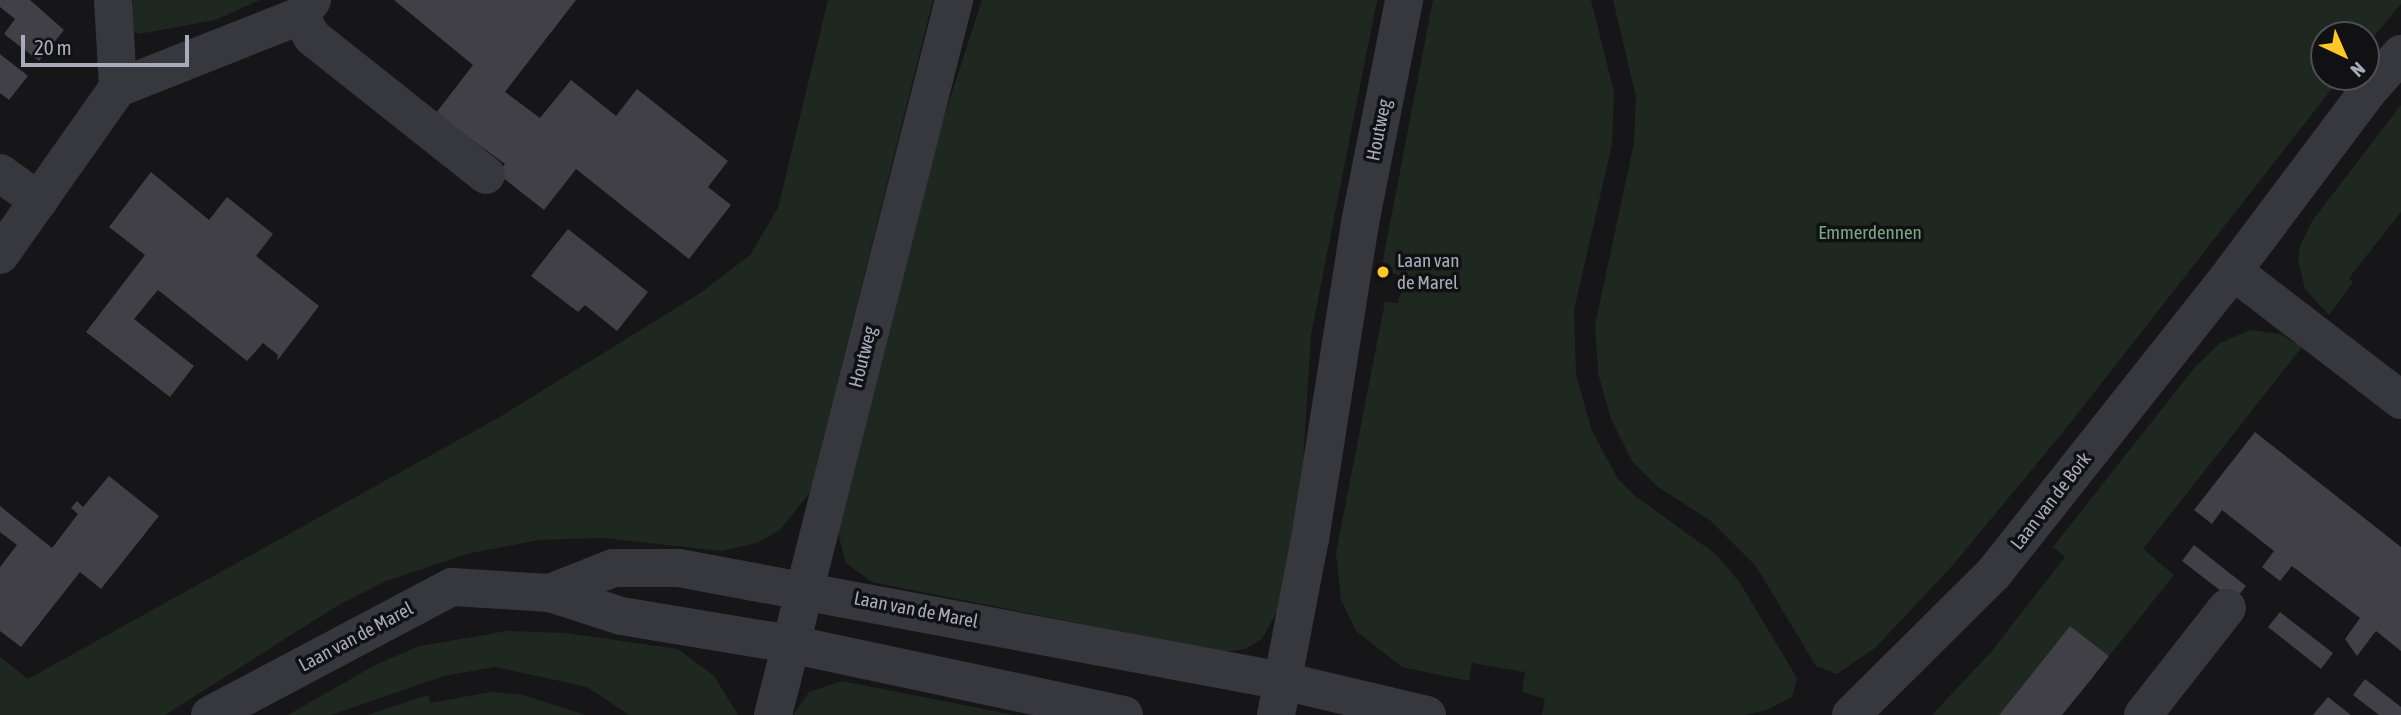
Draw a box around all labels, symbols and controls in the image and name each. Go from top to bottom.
scale bar [24,21,192,65]
north arrow [2310,21,2380,91]
text: 20 m [34,35,72,59]
text: N [2347,58,2370,81]
street label: Houtweg [1362,97,1396,163]
park label: Emmerdennen [1818,222,1922,244]
place label: Laan van de Marel [1397,250,1460,294]
marker: Laan van de Marel [1375,264,1391,280]
street label: Houtweg [844,324,882,390]
street label: Laan van de Bork [2006,448,2096,554]
street label: Laan van de Marel [852,587,980,633]
street label: Laan van de Marel [295,597,417,677]

